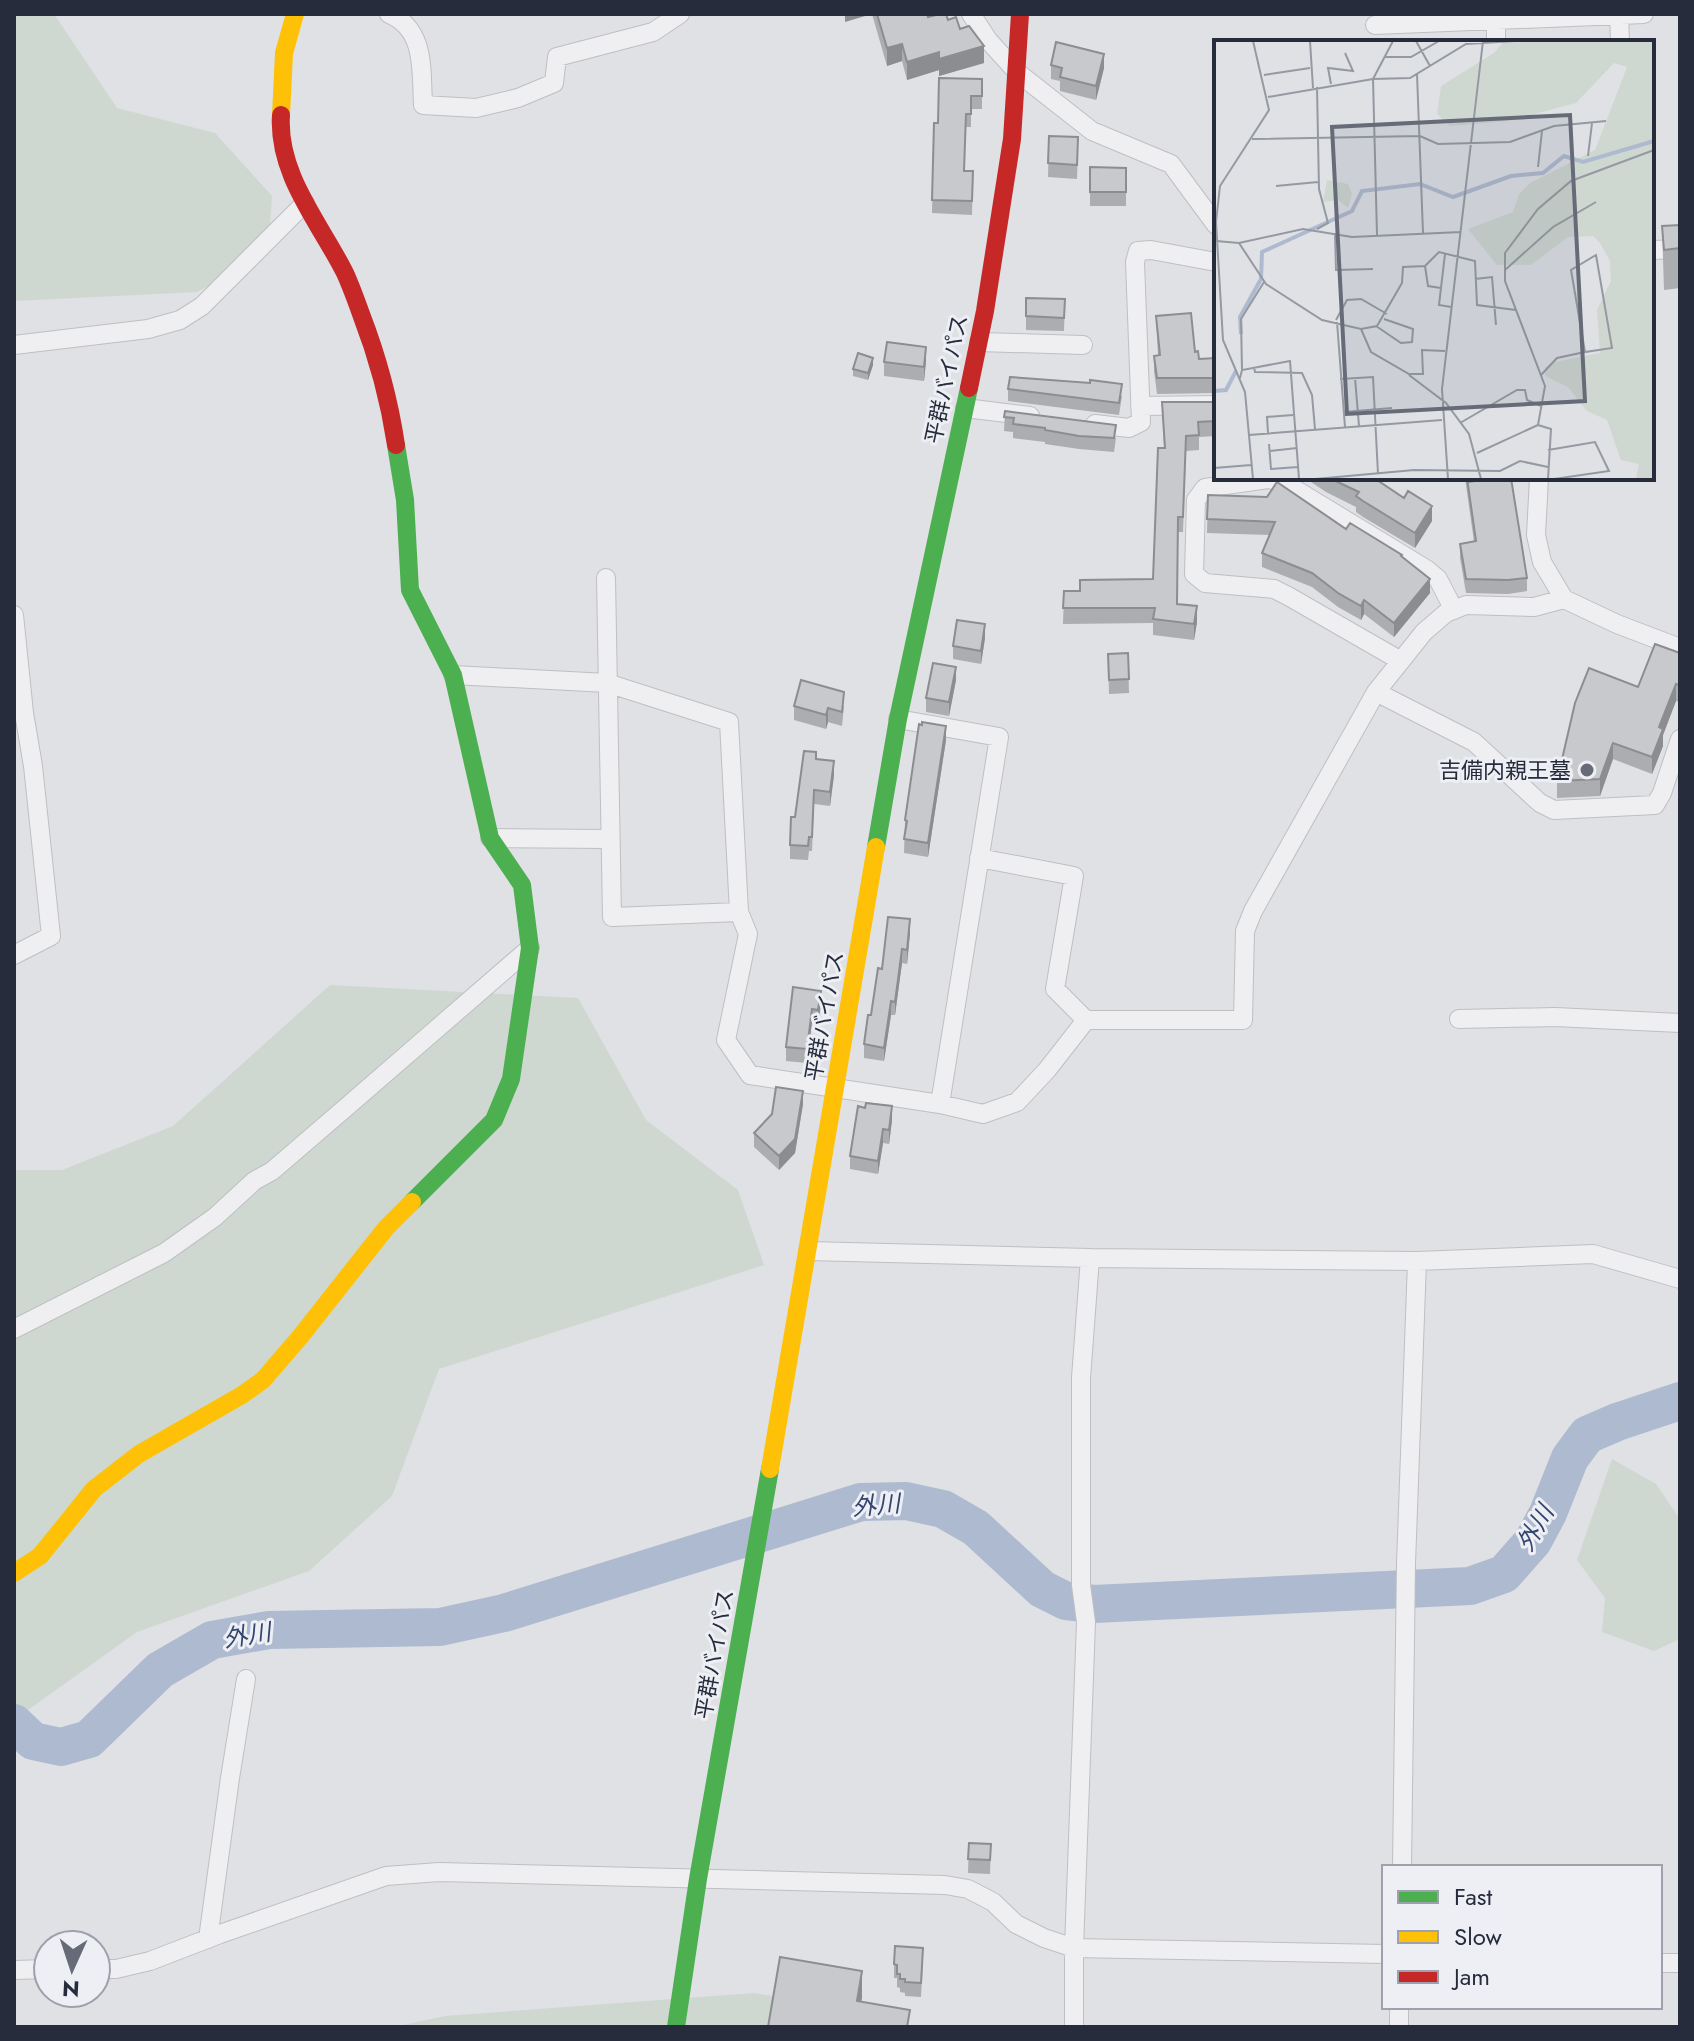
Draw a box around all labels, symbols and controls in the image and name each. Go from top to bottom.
inset map [1214,40,1654,480]
street label: 平群バイパス [917,311,975,447]
place label: 吉備内親王墓 [1439,754,1571,786]
marker: 吉備内親王墓 [1578,761,1596,779]
street label: 平群バイパス [797,948,851,1084]
water label: 外川 [851,1485,904,1525]
water label: 外川 [1508,1496,1564,1558]
street label: 平群バイパス [687,1586,741,1722]
water label: 外川 [221,1613,276,1656]
legend [1382,1865,1662,2009]
text: Fast [1454,1879,1492,1914]
text: Slow [1454,1919,1502,1954]
north arrow [32,1929,112,2009]
text: Jam [1451,1959,1490,1994]
text: N [61,1973,81,2005]

